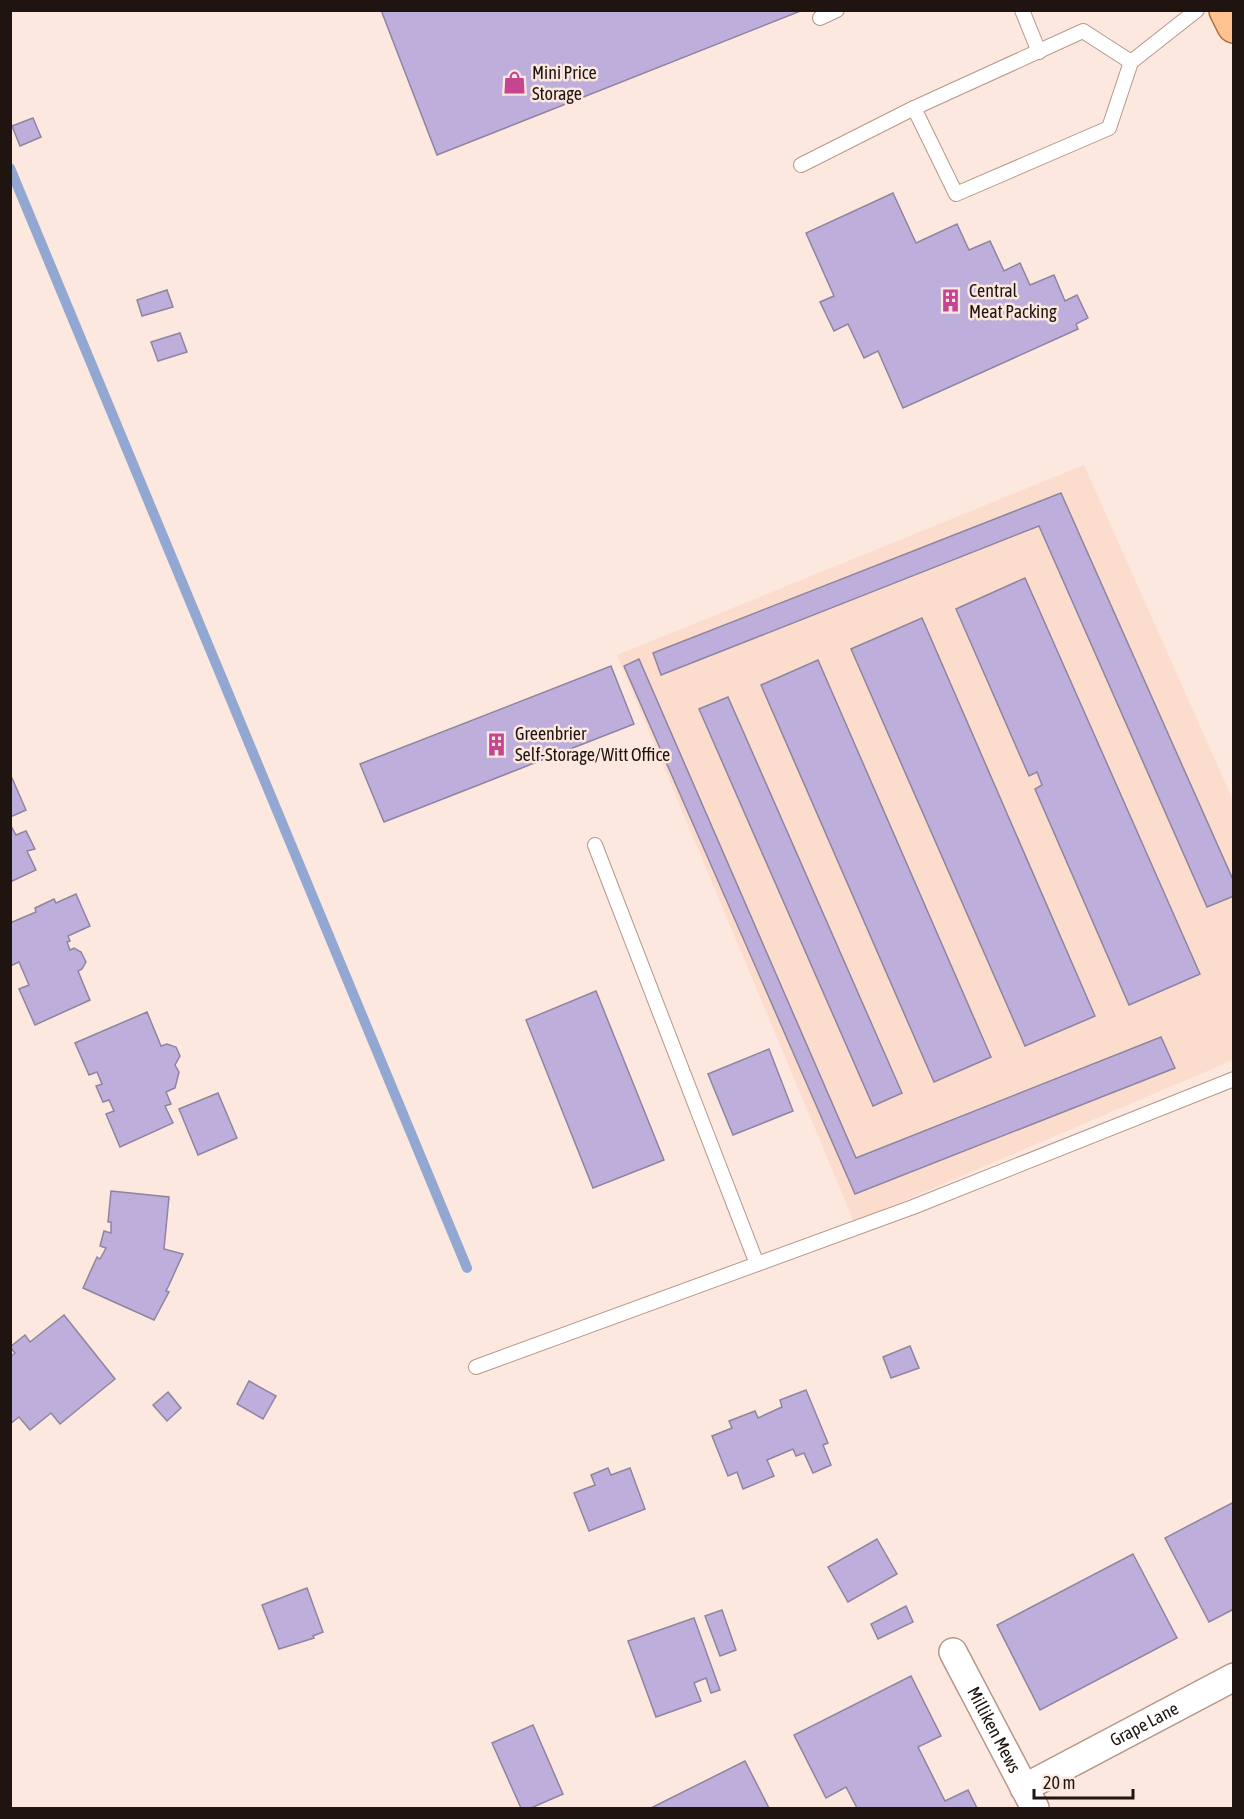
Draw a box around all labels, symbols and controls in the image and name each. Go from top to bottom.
place label: Mini Price Storage [532,62,597,104]
shop icon: Mini Price Storage [501,70,527,96]
place label: Central Meat Packing [969,280,1057,322]
building icon: Central Meat Packing [938,288,964,314]
place label: Greenbrier Self-Storage/Witt Office [515,723,670,765]
building icon: Greenbrier Self-Storage/Witt Office [484,731,510,757]
street label: Milliken Mews [963,1683,1026,1776]
street label: Grape Lane [1106,1697,1182,1751]
scale bar [1034,1762,1133,1800]
text: 20 m [1043,1772,1075,1793]

